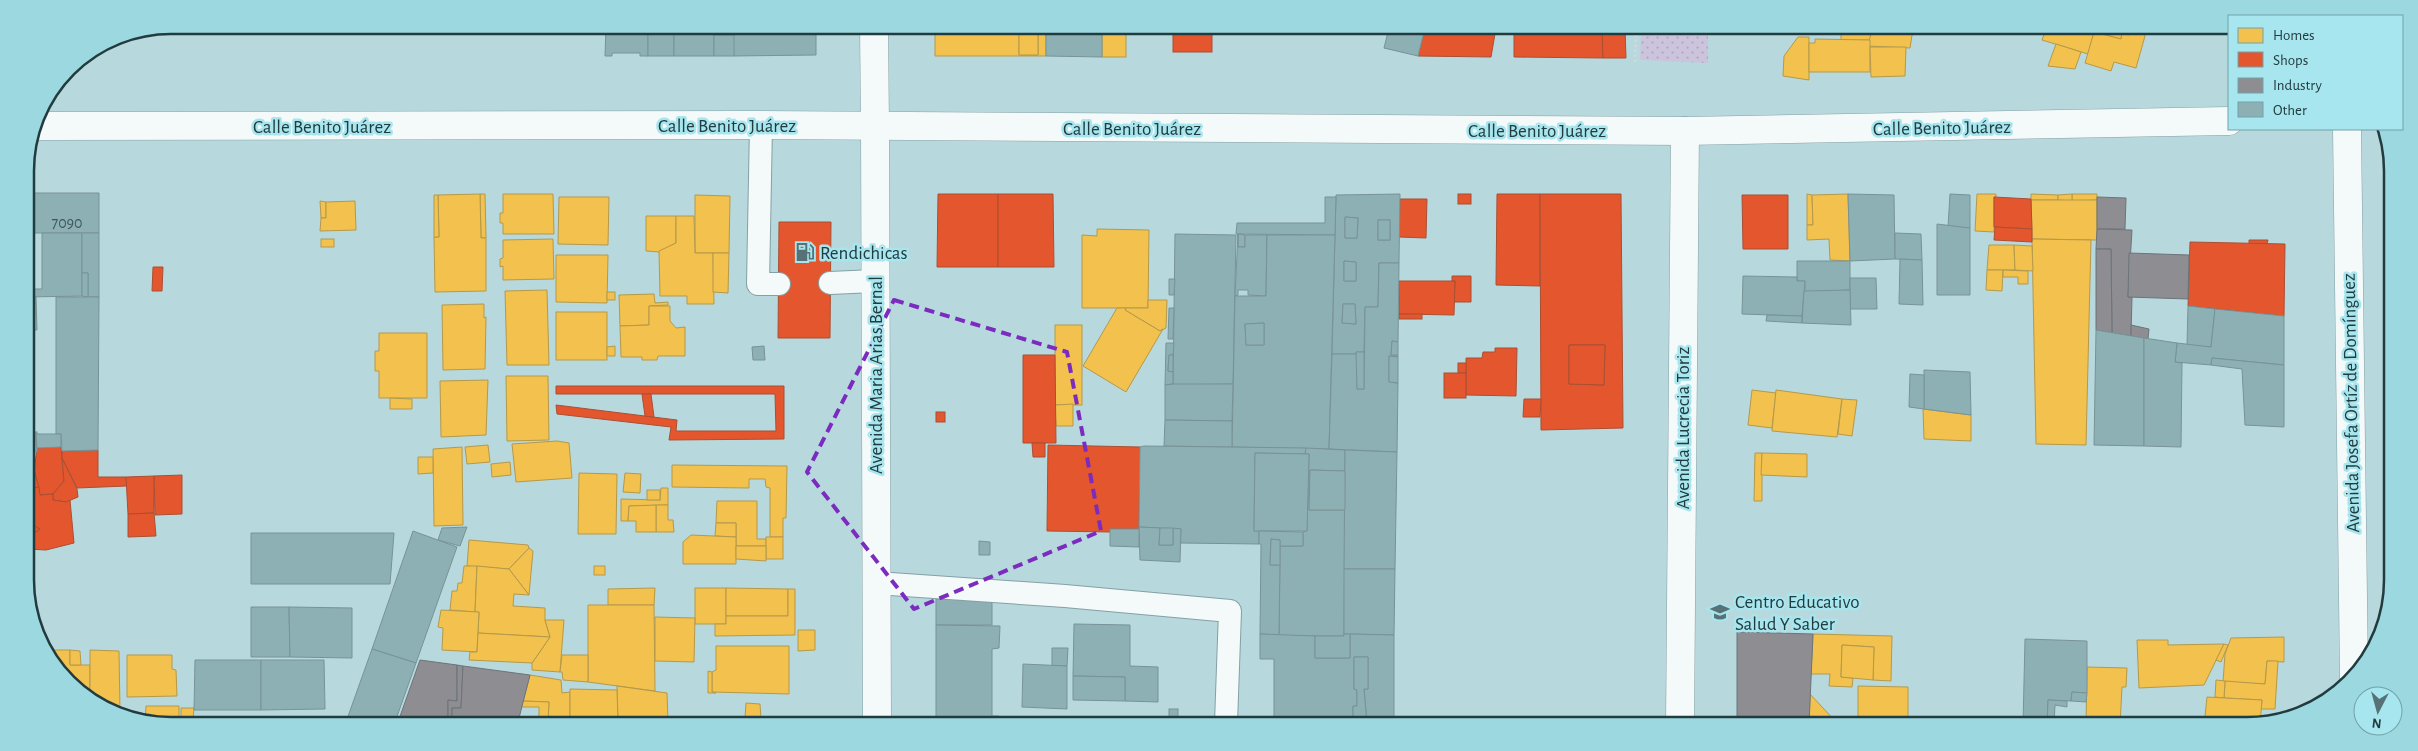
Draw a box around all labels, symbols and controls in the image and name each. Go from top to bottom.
legend [2228,15,2403,130]
text: Homes [2273,28,2315,43]
text: Shops [2273,53,2308,68]
text: Industry [2273,78,2322,93]
text: Other [2273,103,2307,118]
street label: Calle Benito Juárez [658,117,796,136]
street label: Calle Benito Juárez [253,118,391,137]
street label: Calle Benito Juárez [1873,118,2011,139]
street label: Calle Benito Juárez [1063,120,1201,139]
street label: Calle Benito Juárez [1468,122,1606,141]
house number: 7090 [51,215,83,231]
fuel station icon: Rendichicas [794,241,816,263]
place label: Rendichicas [820,244,908,263]
street label: Avenida Josefa Ortíz de Domínguez [2340,273,2363,533]
street label: Avenida Maria Arias Bernal [867,276,886,474]
street label: Avenida Lucrecia Toriz [1674,347,1693,509]
place label: Centro Educativo Salud Y Saber [1735,593,1860,634]
school or university icon: Centro Educativo Salud Y Saber [1709,601,1731,623]
north arrow [2353,686,2403,736]
text: N [2371,715,2382,730]

